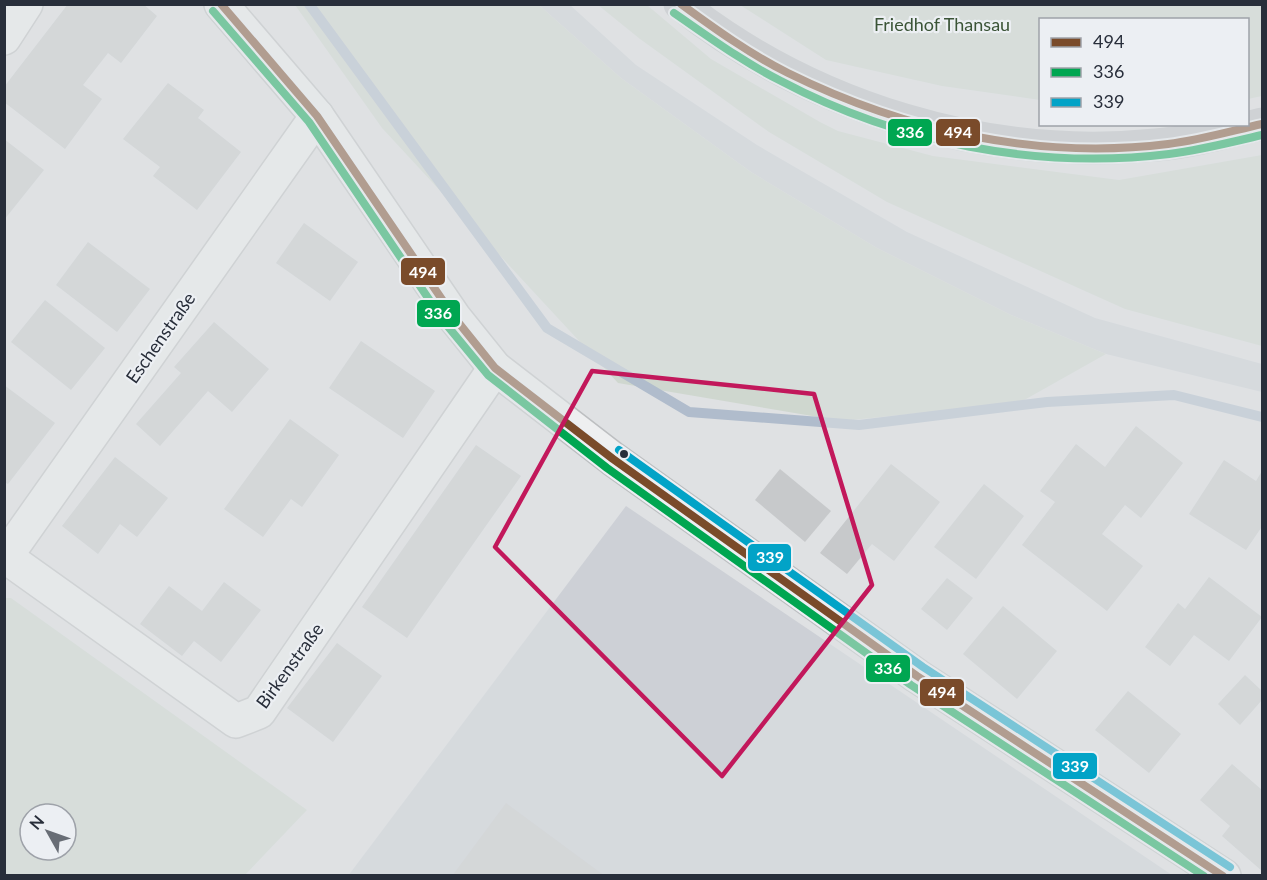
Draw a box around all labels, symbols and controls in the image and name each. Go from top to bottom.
park label: Friedhof Thansau [874,13,1010,35]
legend [1039,18,1249,126]
text: 494 [1093,30,1124,52]
text: 336 [1093,60,1124,82]
text: 339 [1093,90,1124,112]
line badge: 336 [887,118,933,147]
line badge: 494 [935,118,981,147]
text: 336 [896,122,924,141]
text: 494 [944,122,972,141]
line badge: 494 [400,257,446,286]
text: 494 [409,262,437,281]
street label: Eschenstraße [121,288,200,387]
line badge: 336 [416,299,461,328]
text: 336 [424,303,452,322]
unlabelled marker [618,448,630,460]
line badge: 339 [747,543,792,572]
text: 339 [756,547,784,566]
street label: Birkenstraße [251,618,327,712]
line badge: 336 [865,654,911,683]
text: 336 [874,658,902,677]
line badge: 494 [919,678,965,707]
text: 494 [928,682,956,701]
line badge: 339 [1052,752,1098,780]
text: 339 [1061,756,1089,775]
north arrow [18,802,78,862]
text: N [25,811,47,833]

